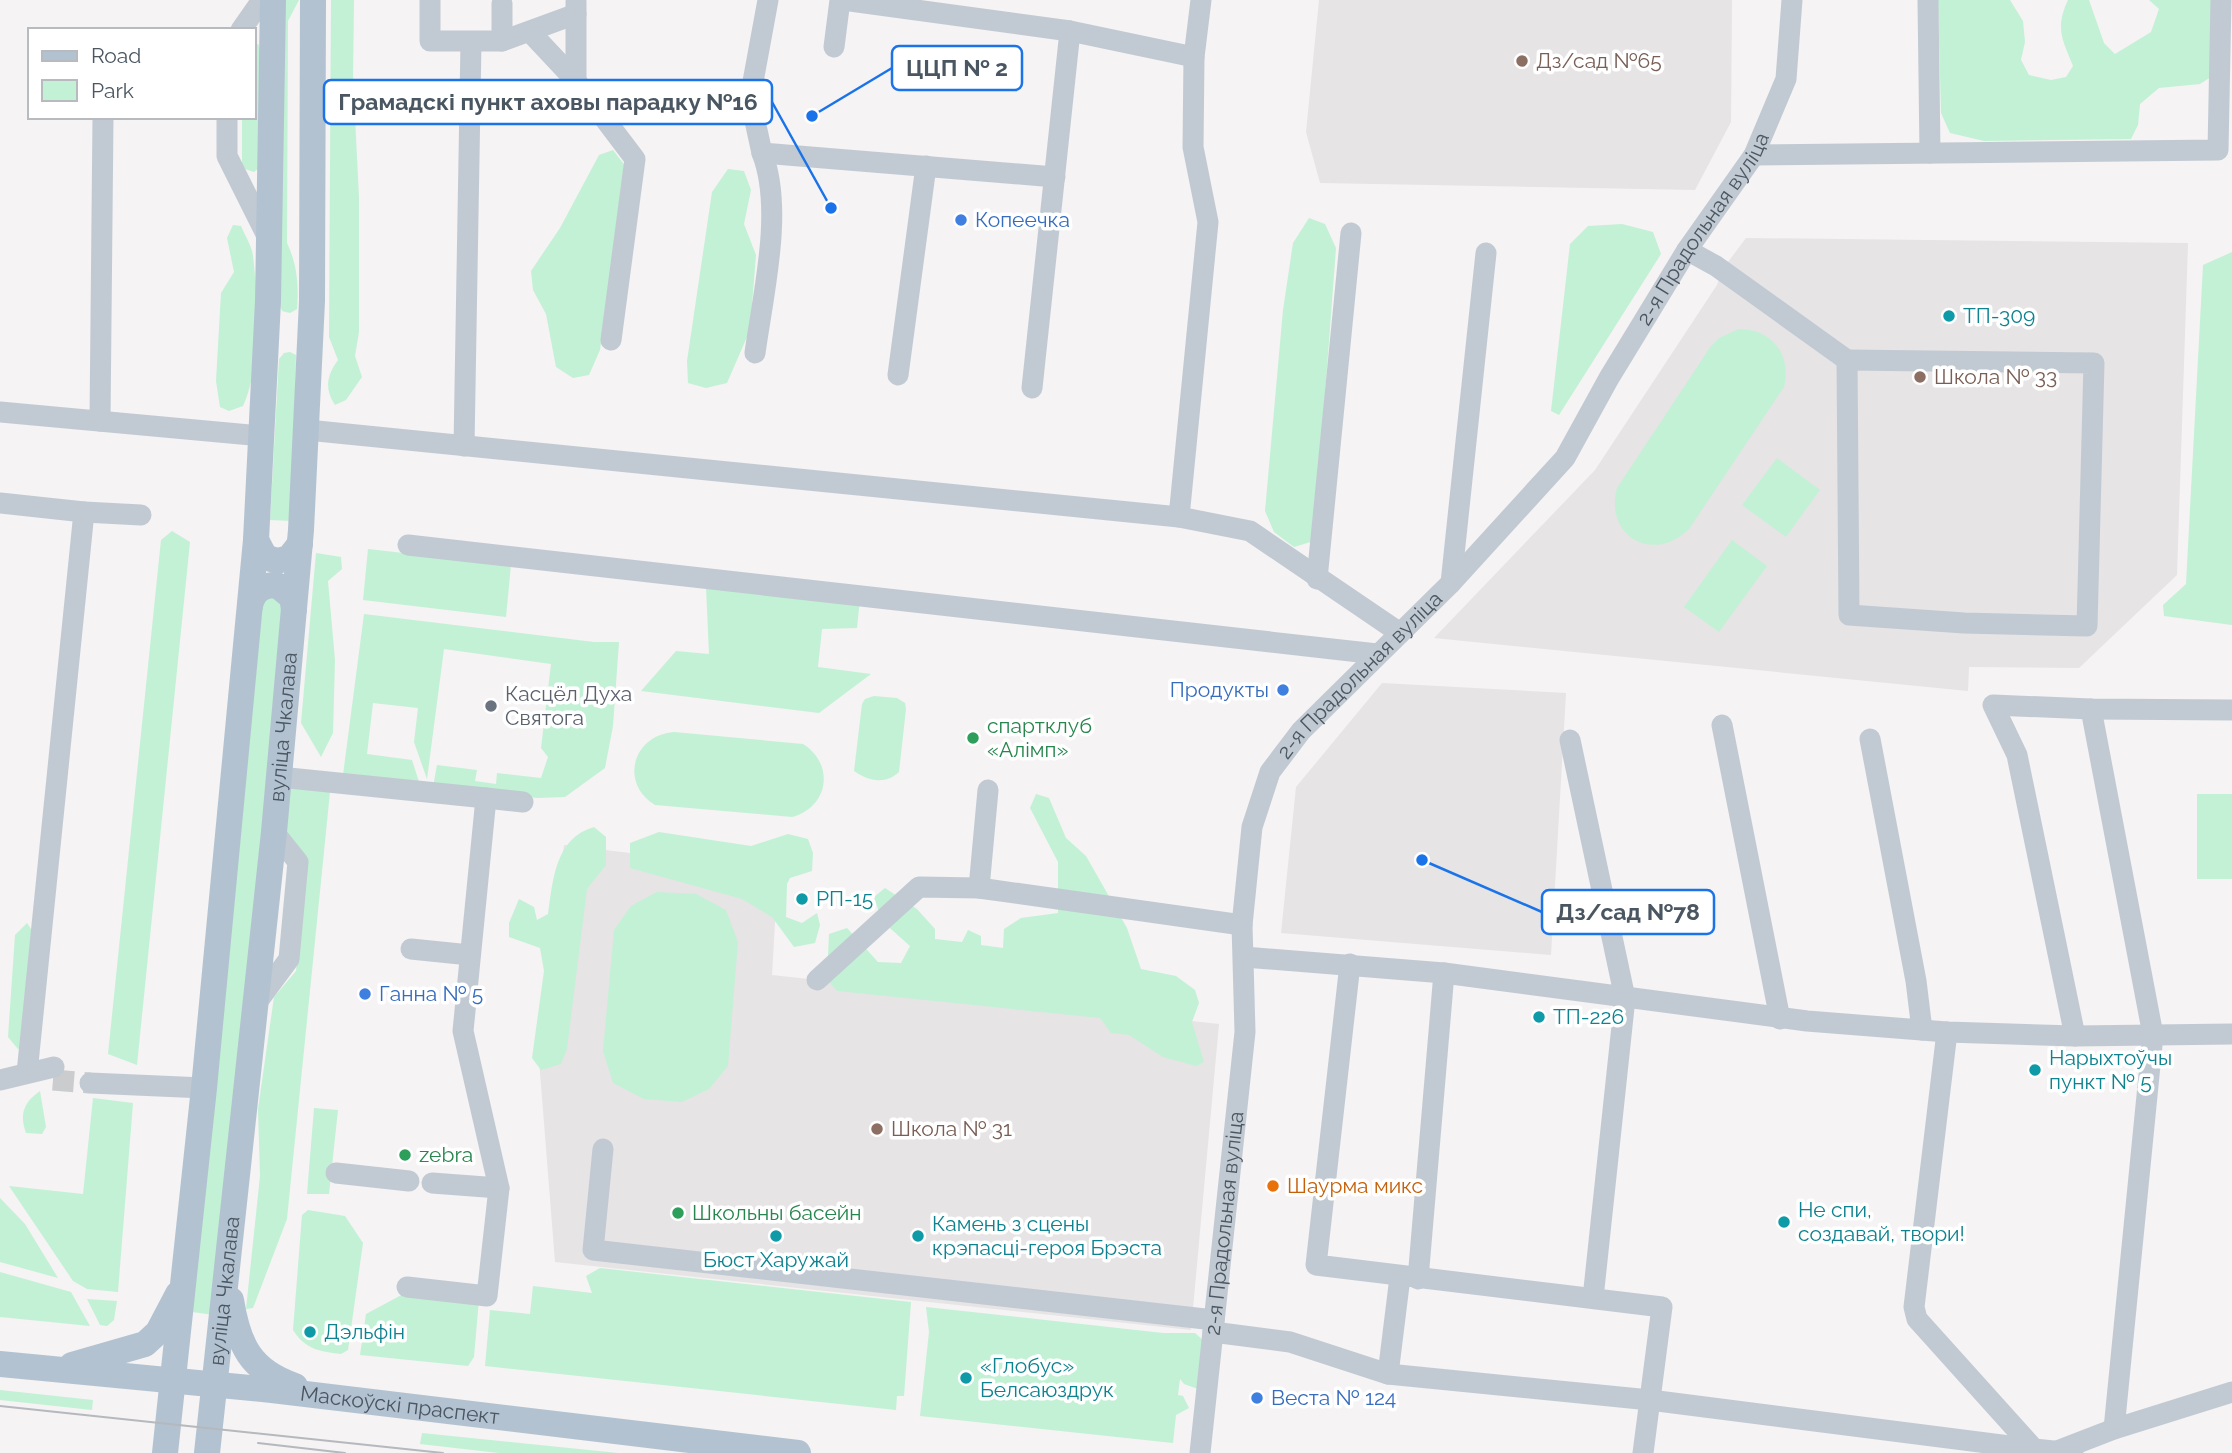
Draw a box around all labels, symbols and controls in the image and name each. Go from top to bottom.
legend [28,28,256,119]
text: Road [91,43,141,68]
callout: ЦЦП № 2 [892,46,1022,90]
place label: Дз/сад №65 [1536,48,1662,73]
marker: Дз/сад №65 [1514,53,1530,69]
text: ЦЦП № 2 [906,54,1008,81]
text: Park [91,78,134,103]
callout: Грамадскі пункт аховы парадку №16 [324,80,772,124]
text: Грамадскі пункт аховы парадку №16 [338,88,758,115]
street label: 2-я Прадольная вуліца [1631,129,1774,330]
place label: Копеечка [975,207,1070,232]
marker: Копеечка [953,212,969,228]
place label: ТП-309 [1963,303,2035,328]
marker: ТП-309 [1941,308,1957,324]
place label: Школа № 33 [1934,364,2057,389]
marker: Школа № 33 [1912,369,1928,385]
street label: 2-я Прадольная вуліца [1271,586,1447,764]
street label: вуліца Чкалава [264,651,302,803]
place label: Продукты [1170,677,1269,702]
place label: Касцёл Духа Святога [505,681,632,730]
marker: Продукты [1275,682,1291,698]
marker: Касцёл Духа Святога [483,698,499,714]
place label: спартклуб «Алімп» [987,713,1092,762]
marker: спартклуб «Алімп» [965,730,981,746]
place label: РП-15 [816,886,873,911]
callout: Дз/сад №78 [1542,890,1714,934]
marker: РП-15 [794,891,810,907]
text: Дз/сад №78 [1556,898,1700,925]
place label: Ганна № 5 [379,981,483,1006]
marker: Ганна № 5 [357,986,373,1002]
place label: ТП-226 [1553,1004,1624,1029]
marker: ТП-226 [1531,1009,1547,1025]
place label: Нарыхтоўчы пункт № 5 [2049,1045,2172,1094]
marker: Нарыхтоўчы пункт № 5 [2027,1062,2043,1078]
street label: 2-я Прадольная вуліца [1200,1110,1248,1337]
place label: Школа № 31 [891,1116,1012,1141]
marker: Школа № 31 [869,1121,885,1137]
place label: zebra [419,1142,473,1167]
marker: zebra [397,1147,413,1163]
place label: Шаурма микс [1287,1173,1423,1198]
marker: Шаурма микс [1265,1178,1281,1194]
place label: Не спи, создавай, твори! [1798,1197,1965,1246]
place label: Школьны басейн [692,1200,862,1225]
marker: Школьны басейн [670,1205,686,1221]
place label: Камень з сцены крэпасці-героя Брэста [932,1211,1162,1260]
marker: Не спи, создавай, твори! [1776,1214,1792,1230]
street label: вуліца Чкалава [204,1215,244,1367]
marker: Бюст Харужай [768,1228,784,1244]
marker: Камень з сцены крэпасці-героя Брэста [910,1228,926,1244]
place label: Бюст Харужай [703,1247,849,1272]
place label: Дэльфін [324,1319,405,1344]
marker: Дэльфін [302,1324,318,1340]
place label: «Глобус» Белсаюздрук [980,1353,1114,1402]
marker: «Глобус» Белсаюздрук [958,1370,974,1386]
street label: Маскоўскі праспект [299,1380,501,1429]
place label: Веста № 124 [1271,1385,1396,1410]
marker: Веста № 124 [1249,1390,1265,1406]

